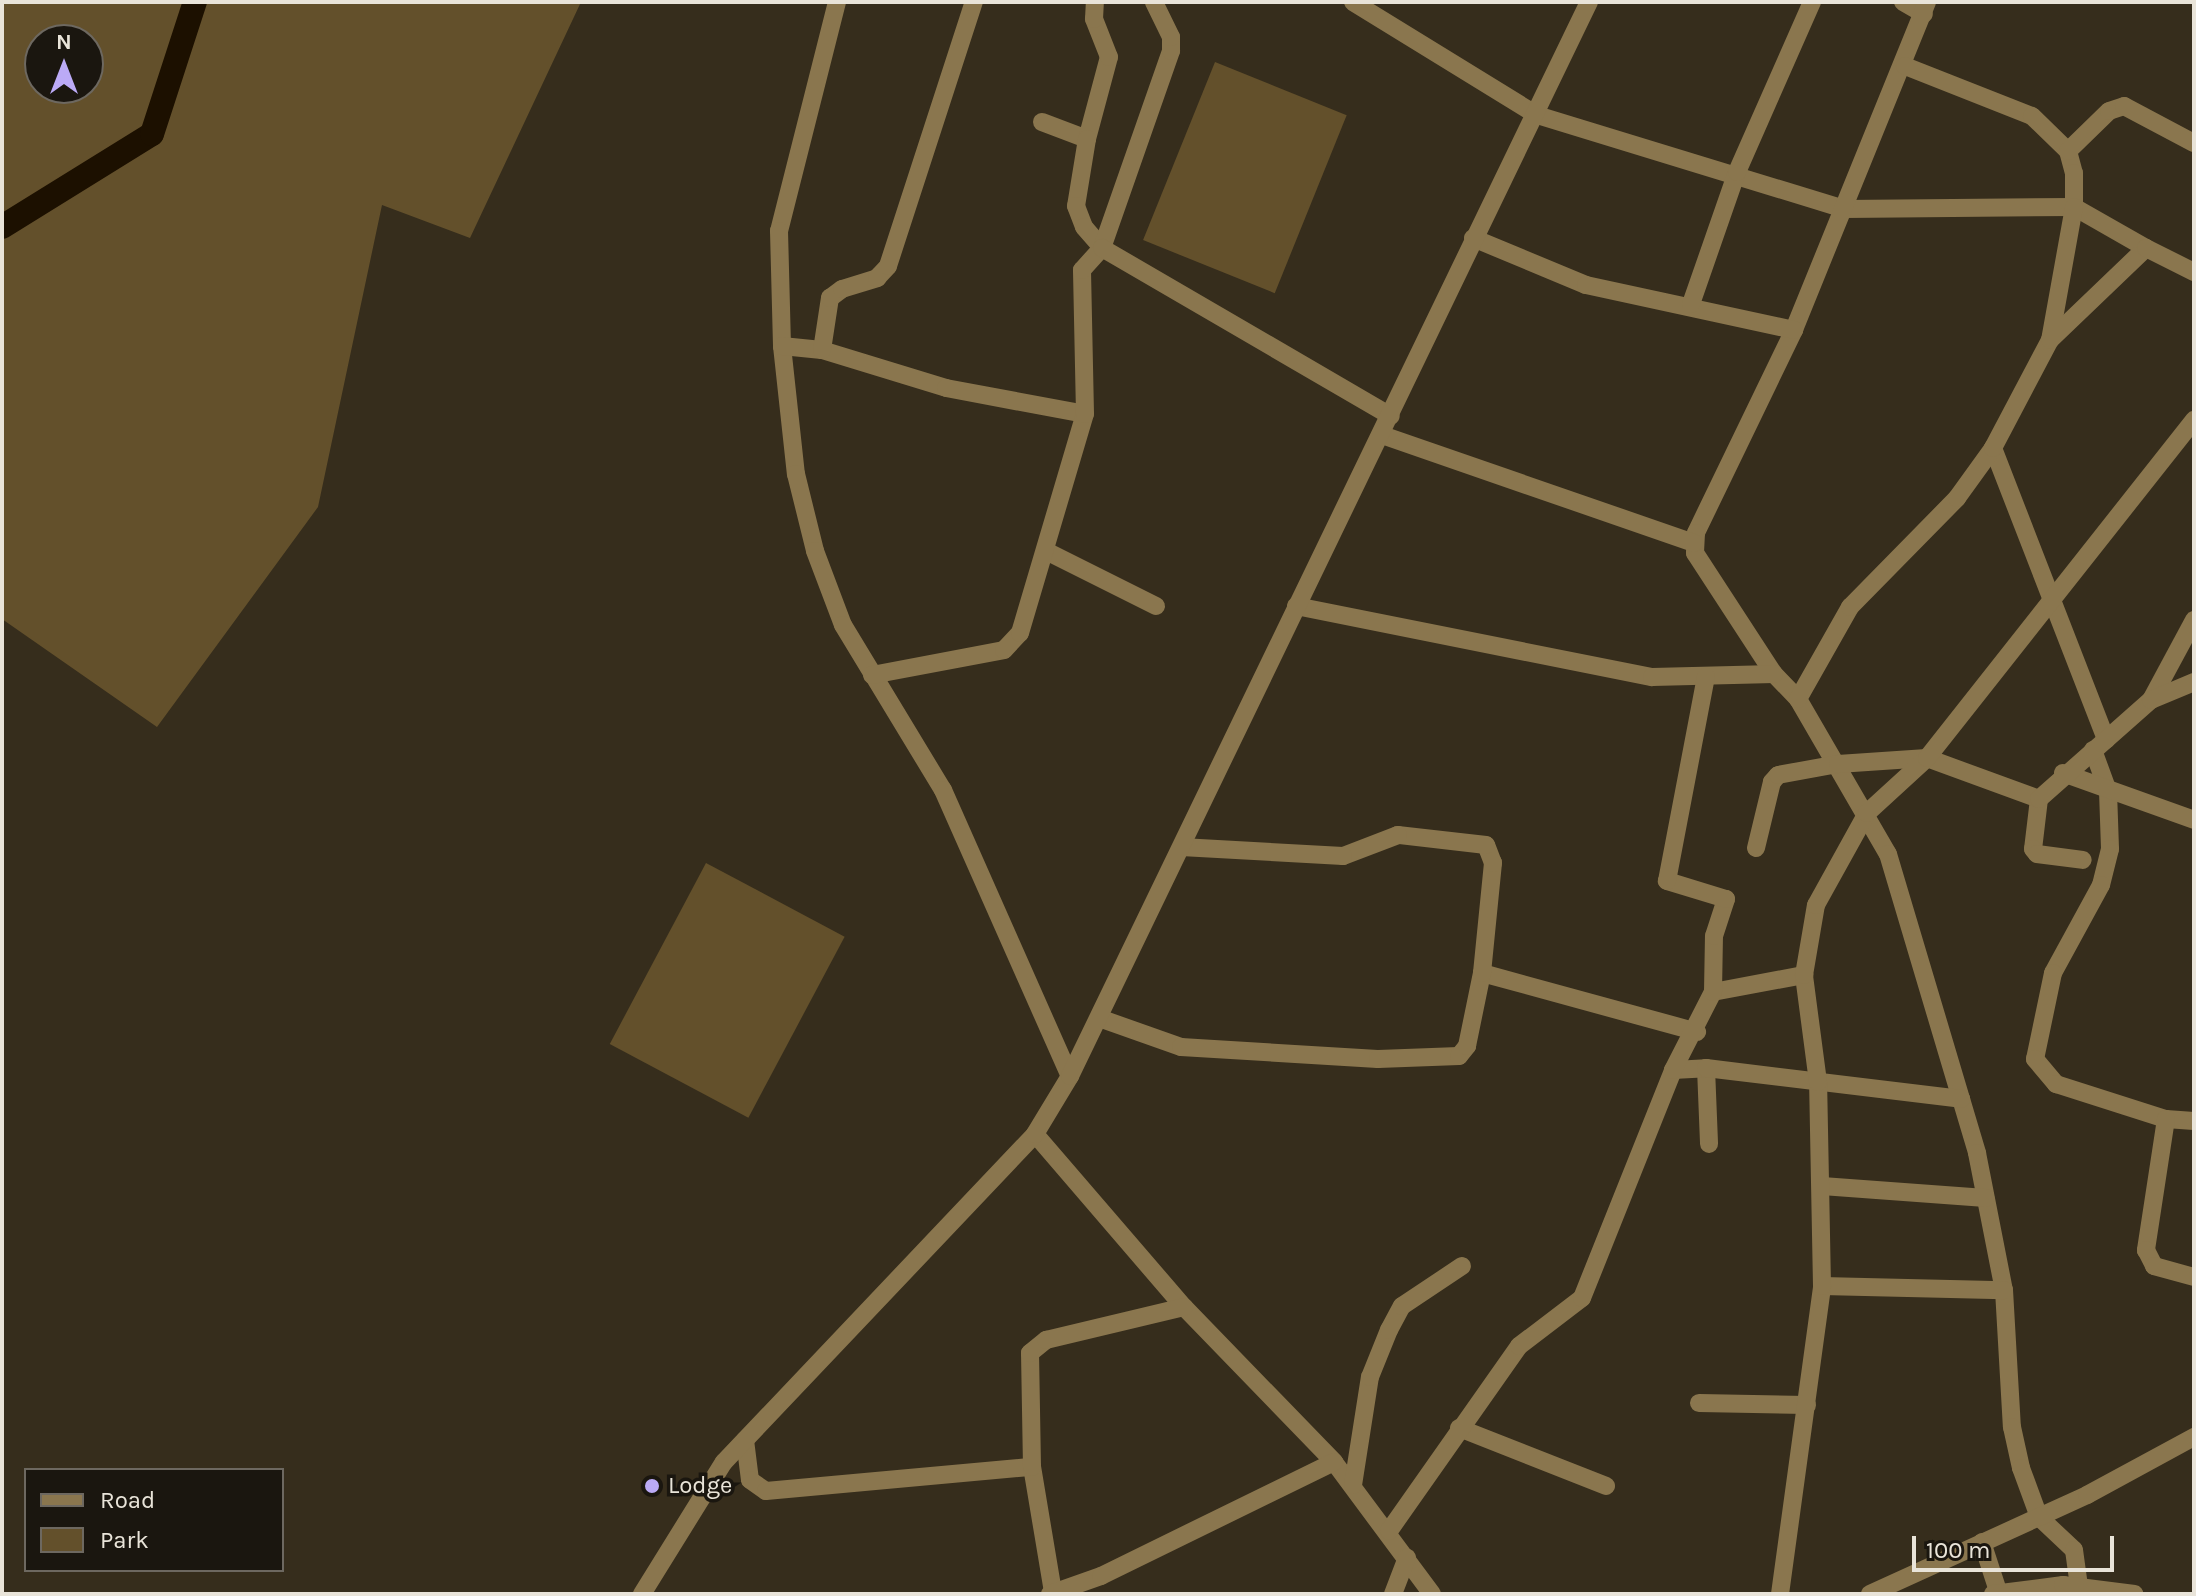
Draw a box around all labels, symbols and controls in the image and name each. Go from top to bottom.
north arrow [24,24,104,104]
text: N [56,29,72,55]
legend [24,1468,284,1572]
place label: Lodge [668,1472,732,1500]
marker: Lodge [643,1477,661,1495]
text: Road [100,1486,155,1514]
scale bar [1916,1520,2118,1570]
text: Park [100,1526,149,1554]
text: 100 m [1926,1536,1991,1564]

